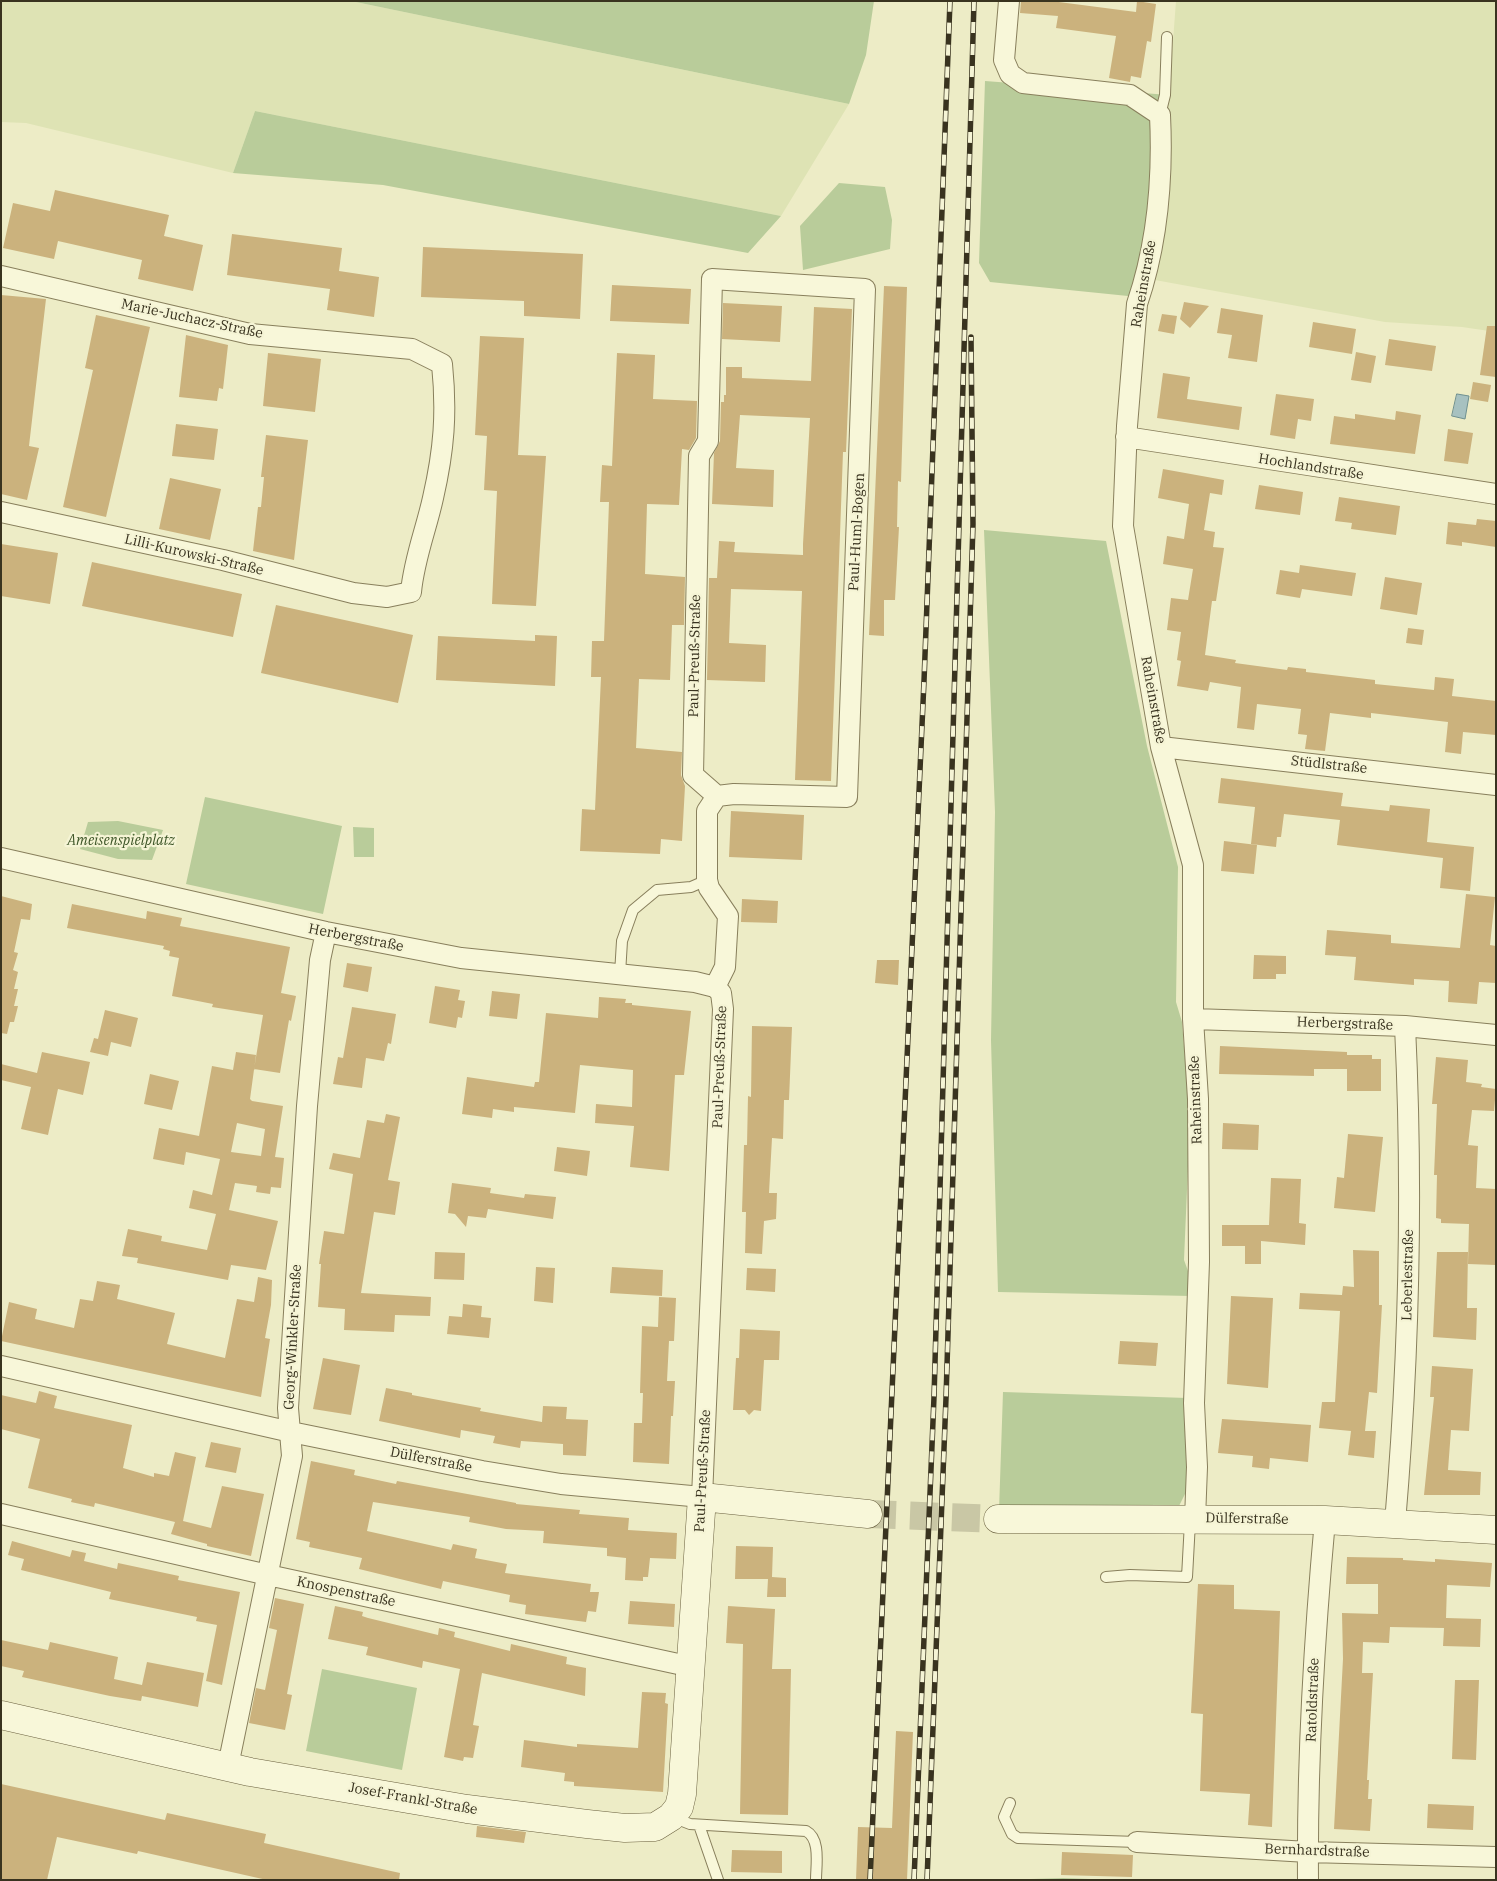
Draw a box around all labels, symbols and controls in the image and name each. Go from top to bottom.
street label: Raheinstraße [1128,239,1160,329]
street label: Marie-Juchacz-Straße [120,296,264,342]
street label: Hochlandstraße [1257,450,1365,484]
street label: Paul-Huml-Bogen [846,472,868,592]
street label: Lilli-Kurowski-Straße [123,531,265,579]
street label: Paul-Preuß-Straße [686,594,704,718]
street label: Raheinstraße [1137,655,1169,745]
street label: Stüdlstraße [1290,753,1368,777]
park label: Ameisenspielplatz [67,833,175,849]
street label: Herbergstraße [307,921,405,955]
street label: Paul-Preuß-Straße [709,1005,731,1129]
street label: Herbergstraße [1296,1014,1394,1034]
street label: Raheinstraße [1186,1055,1206,1145]
street label: Leberlestraße [1399,1229,1417,1321]
street label: Georg-Winkler-Straße [281,1264,305,1410]
street label: Paul-Preuß-Straße [691,1409,715,1533]
street label: Dülferstraße [389,1444,473,1476]
street label: Dülferstraße [1205,1510,1289,1528]
street label: Knospenstraße [295,1573,397,1611]
street label: Ratoldstraße [1303,1658,1323,1742]
street label: Josef-Frankl-Straße [347,1779,479,1819]
street label: Bernhardstraße [1264,1841,1370,1861]

